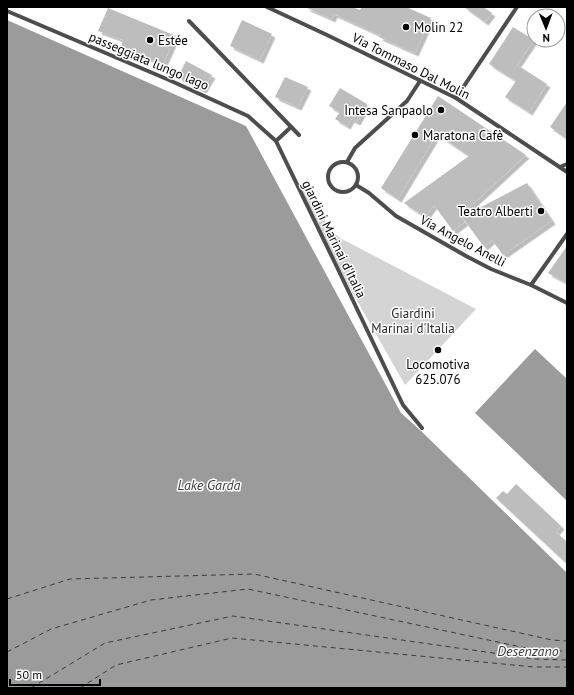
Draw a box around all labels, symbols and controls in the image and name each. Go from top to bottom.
north arrow [526,8,566,48]
place label: Molin 22 [414,19,463,36]
marker: Molin 22 [401,22,411,32]
street label: passeggiata lungo lago [86,28,212,94]
street label: Via Tommaso Dal Molin [348,28,473,103]
text: N [542,31,550,45]
place label: Estée [158,32,188,49]
marker: Estée [145,35,155,45]
place label: Intesa Sanpaolo [344,102,433,119]
marker: Intesa Sanpaolo [436,105,446,115]
place label: Maratona Cafè [423,127,503,144]
marker: Maratona Cafè [410,130,420,140]
street label: giardini Marinai d'Italia [298,177,370,301]
place label: Teatro Alberti [458,203,533,220]
marker: Teatro Alberti [536,206,546,216]
street label: Via Angelo Anelli [416,211,509,271]
park label: Giardini Marinai d'Italia [371,305,455,337]
marker: Locomotiva 625.076 [433,345,443,355]
place label: Locomotiva 625.076 [406,356,470,388]
water label: Lake Garda [178,476,241,494]
water label: Desenzano [497,642,559,660]
scale bar [10,661,100,687]
text: 50 m [16,667,42,682]

